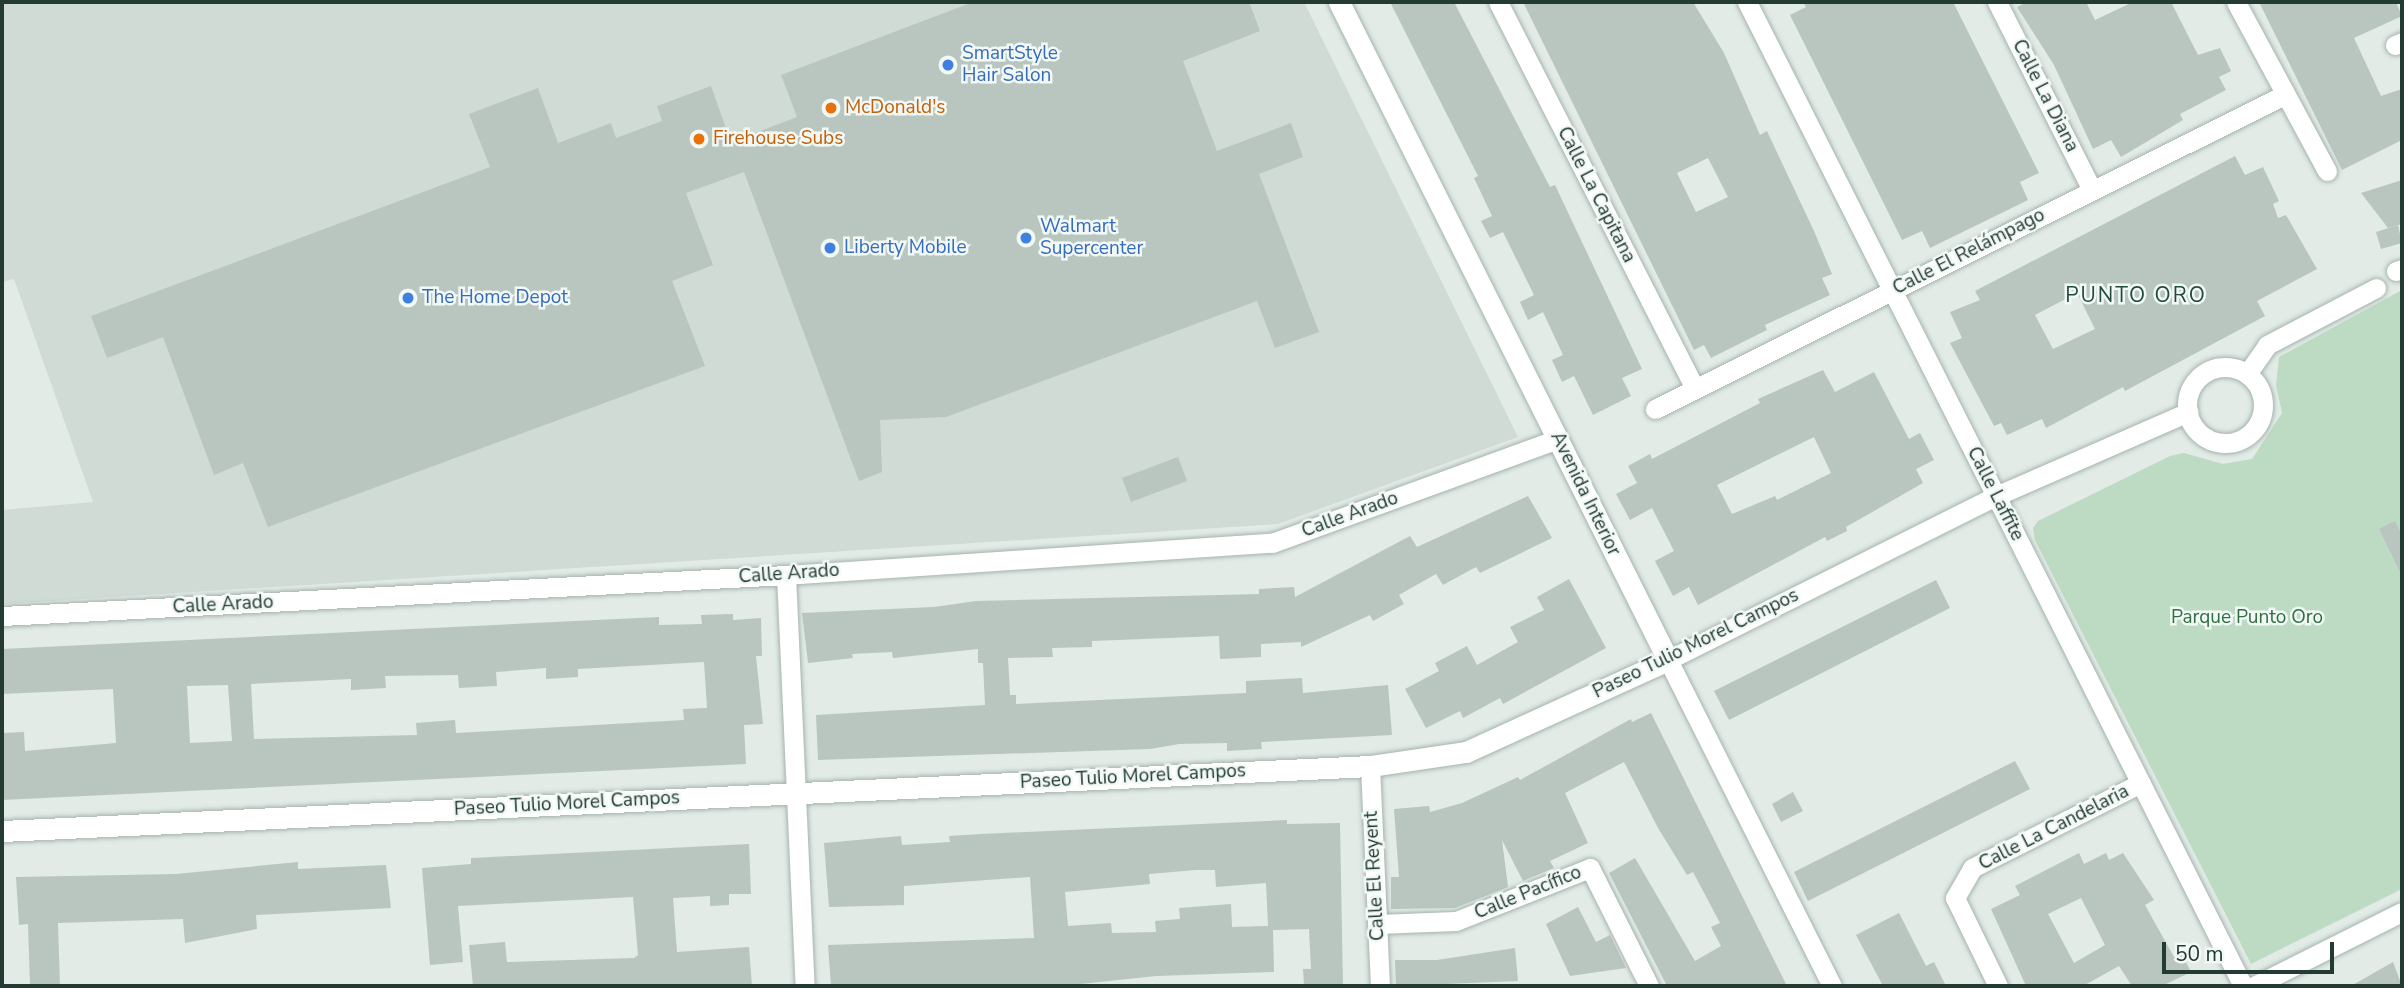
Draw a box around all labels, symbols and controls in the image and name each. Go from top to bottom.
street label: Calle La Diana [2007,36,2083,156]
place label: SmartStyle Hair Salon [962,43,1058,87]
marker: SmartStyle Hair Salon [940,57,956,73]
place label: McDonald's [845,97,946,119]
marker: McDonald's [823,100,839,116]
street label: Calle La Capitana [1552,123,1640,267]
place label: Firehouse Subs [713,128,843,150]
marker: Firehouse Subs [691,131,707,147]
street label: Calle El Relámpago [1889,204,2049,300]
place label: Walmart Supercenter [1040,216,1143,260]
marker: Walmart Supercenter [1018,230,1034,246]
place label: Liberty Mobile [844,237,967,259]
marker: Liberty Mobile [822,240,838,256]
district label: PUNTO ORO [2066,282,2206,308]
place label: The Home Depot [422,287,568,309]
marker: The Home Depot [400,290,416,306]
street label: Avenida Interior [1545,428,1625,560]
street label: Calle Laffite [1962,443,2028,545]
street label: Calle Arado [1299,487,1401,543]
street label: Calle Arado [738,559,840,589]
street label: Paseo Tulio Morel Campos [1589,584,1803,704]
street label: Calle Arado [172,591,274,619]
park label: Parque Punto Oro [2171,607,2323,629]
street label: Paseo Tulio Morel Campos [1019,760,1247,794]
street label: Calle La Candelaria [1975,780,2133,876]
street label: Paseo Tulio Morel Campos [453,787,681,821]
street label: Calle El Reyent [1360,811,1390,941]
street label: Calle Pacífico [1471,861,1585,925]
scale bar [2166,928,2338,972]
text: 50 m [2175,940,2224,968]

